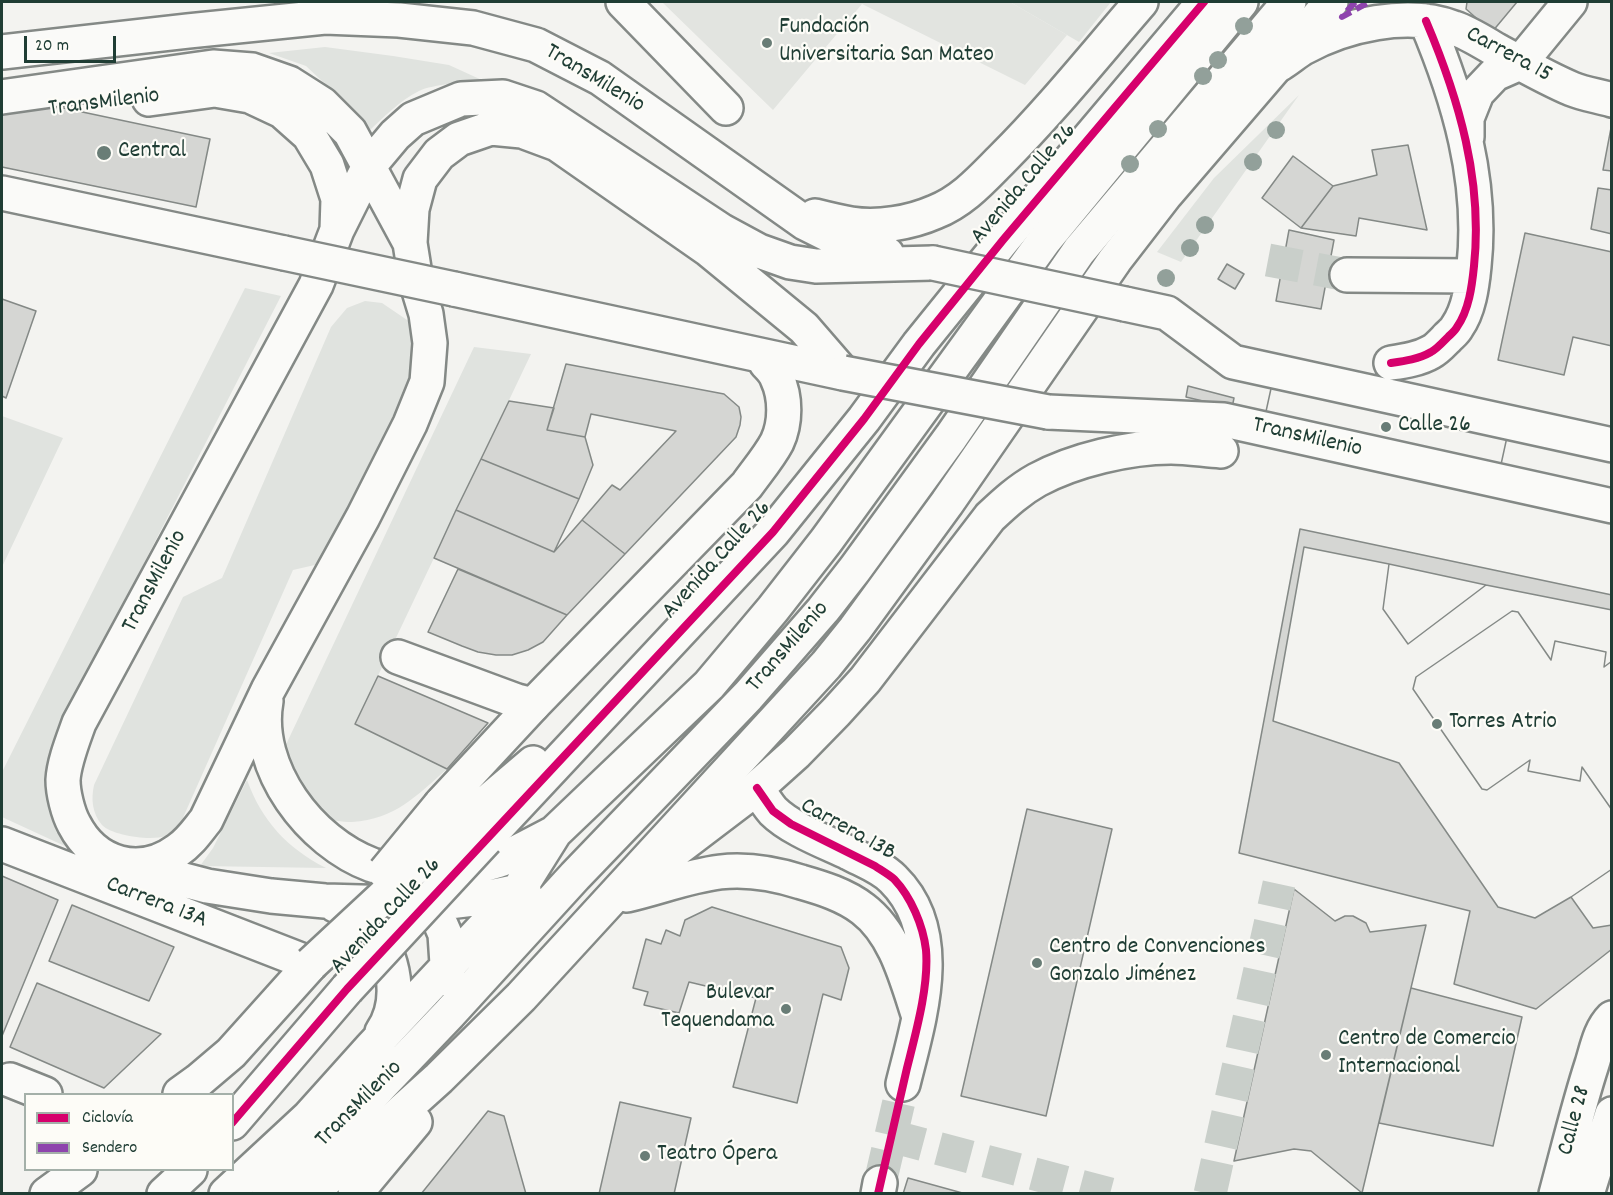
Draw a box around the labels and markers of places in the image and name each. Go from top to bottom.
place label: Fundación Universitaria San Mateo [779,15,994,71]
marker: Fundación Universitaria San Mateo [760,36,774,50]
place label: Central [118,139,186,167]
marker: Central [95,144,113,162]
place label: Calle 26 [1398,413,1471,441]
marker: Calle 26 [1379,420,1393,434]
place label: Torres Atrio [1449,710,1557,738]
marker: Torres Atrio [1430,717,1444,731]
place label: Centro de Convenciones Gonzalo Jiménez [1049,935,1266,991]
marker: Centro de Convenciones Gonzalo Jiménez [1030,956,1044,970]
place label: Bulevar Tequendama [661,981,774,1037]
marker: Bulevar Tequendama [779,1002,793,1016]
place label: Centro de Comercio Internacional [1338,1027,1516,1083]
marker: Centro de Comercio Internacional [1319,1048,1333,1062]
place label: Teatro Ópera [657,1142,777,1170]
marker: Teatro Ópera [638,1149,652,1163]

